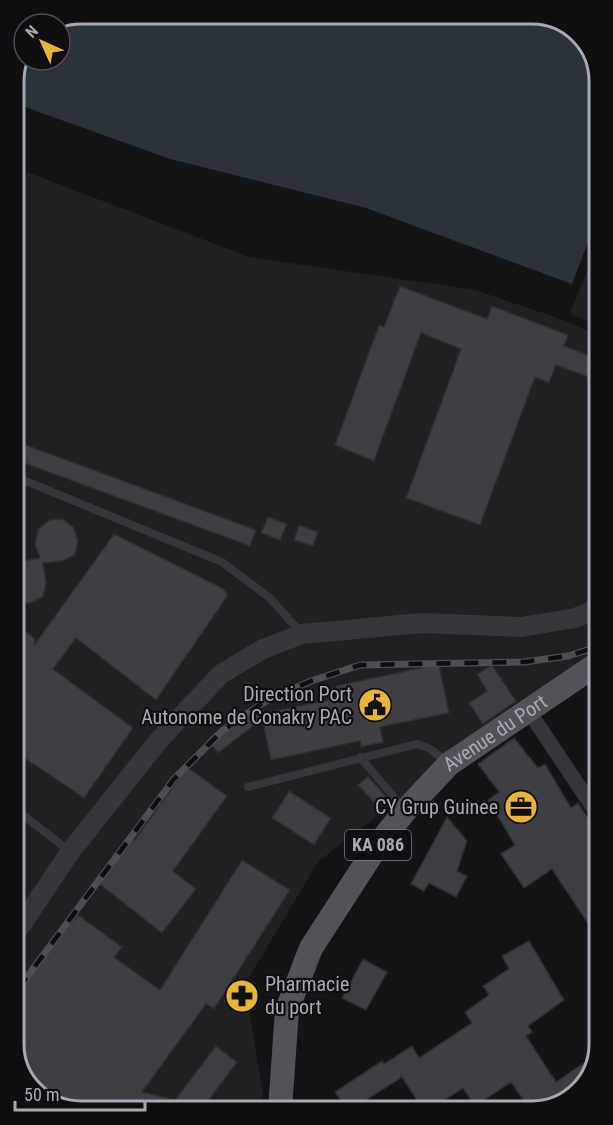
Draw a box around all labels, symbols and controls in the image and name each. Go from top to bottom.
north arrow [12,12,72,72]
text: N [22,22,42,42]
place label: Direction Port Autonome de Conakry PAC [141,682,352,729]
public building icon: Direction Port Autonome de Conakry PAC [357,687,393,723]
street label: Avenue du Port [439,689,552,776]
office icon: CY Grup Guinee [503,789,539,825]
place label: CY Grup Guinee [375,795,498,819]
road number: KA 086 [345,830,411,860]
place label: Pharmacie du port [265,972,349,1019]
pharmacy icon: Pharmacie du port [224,978,260,1014]
scale bar [15,1074,146,1112]
text: 50 m [24,1084,59,1105]

